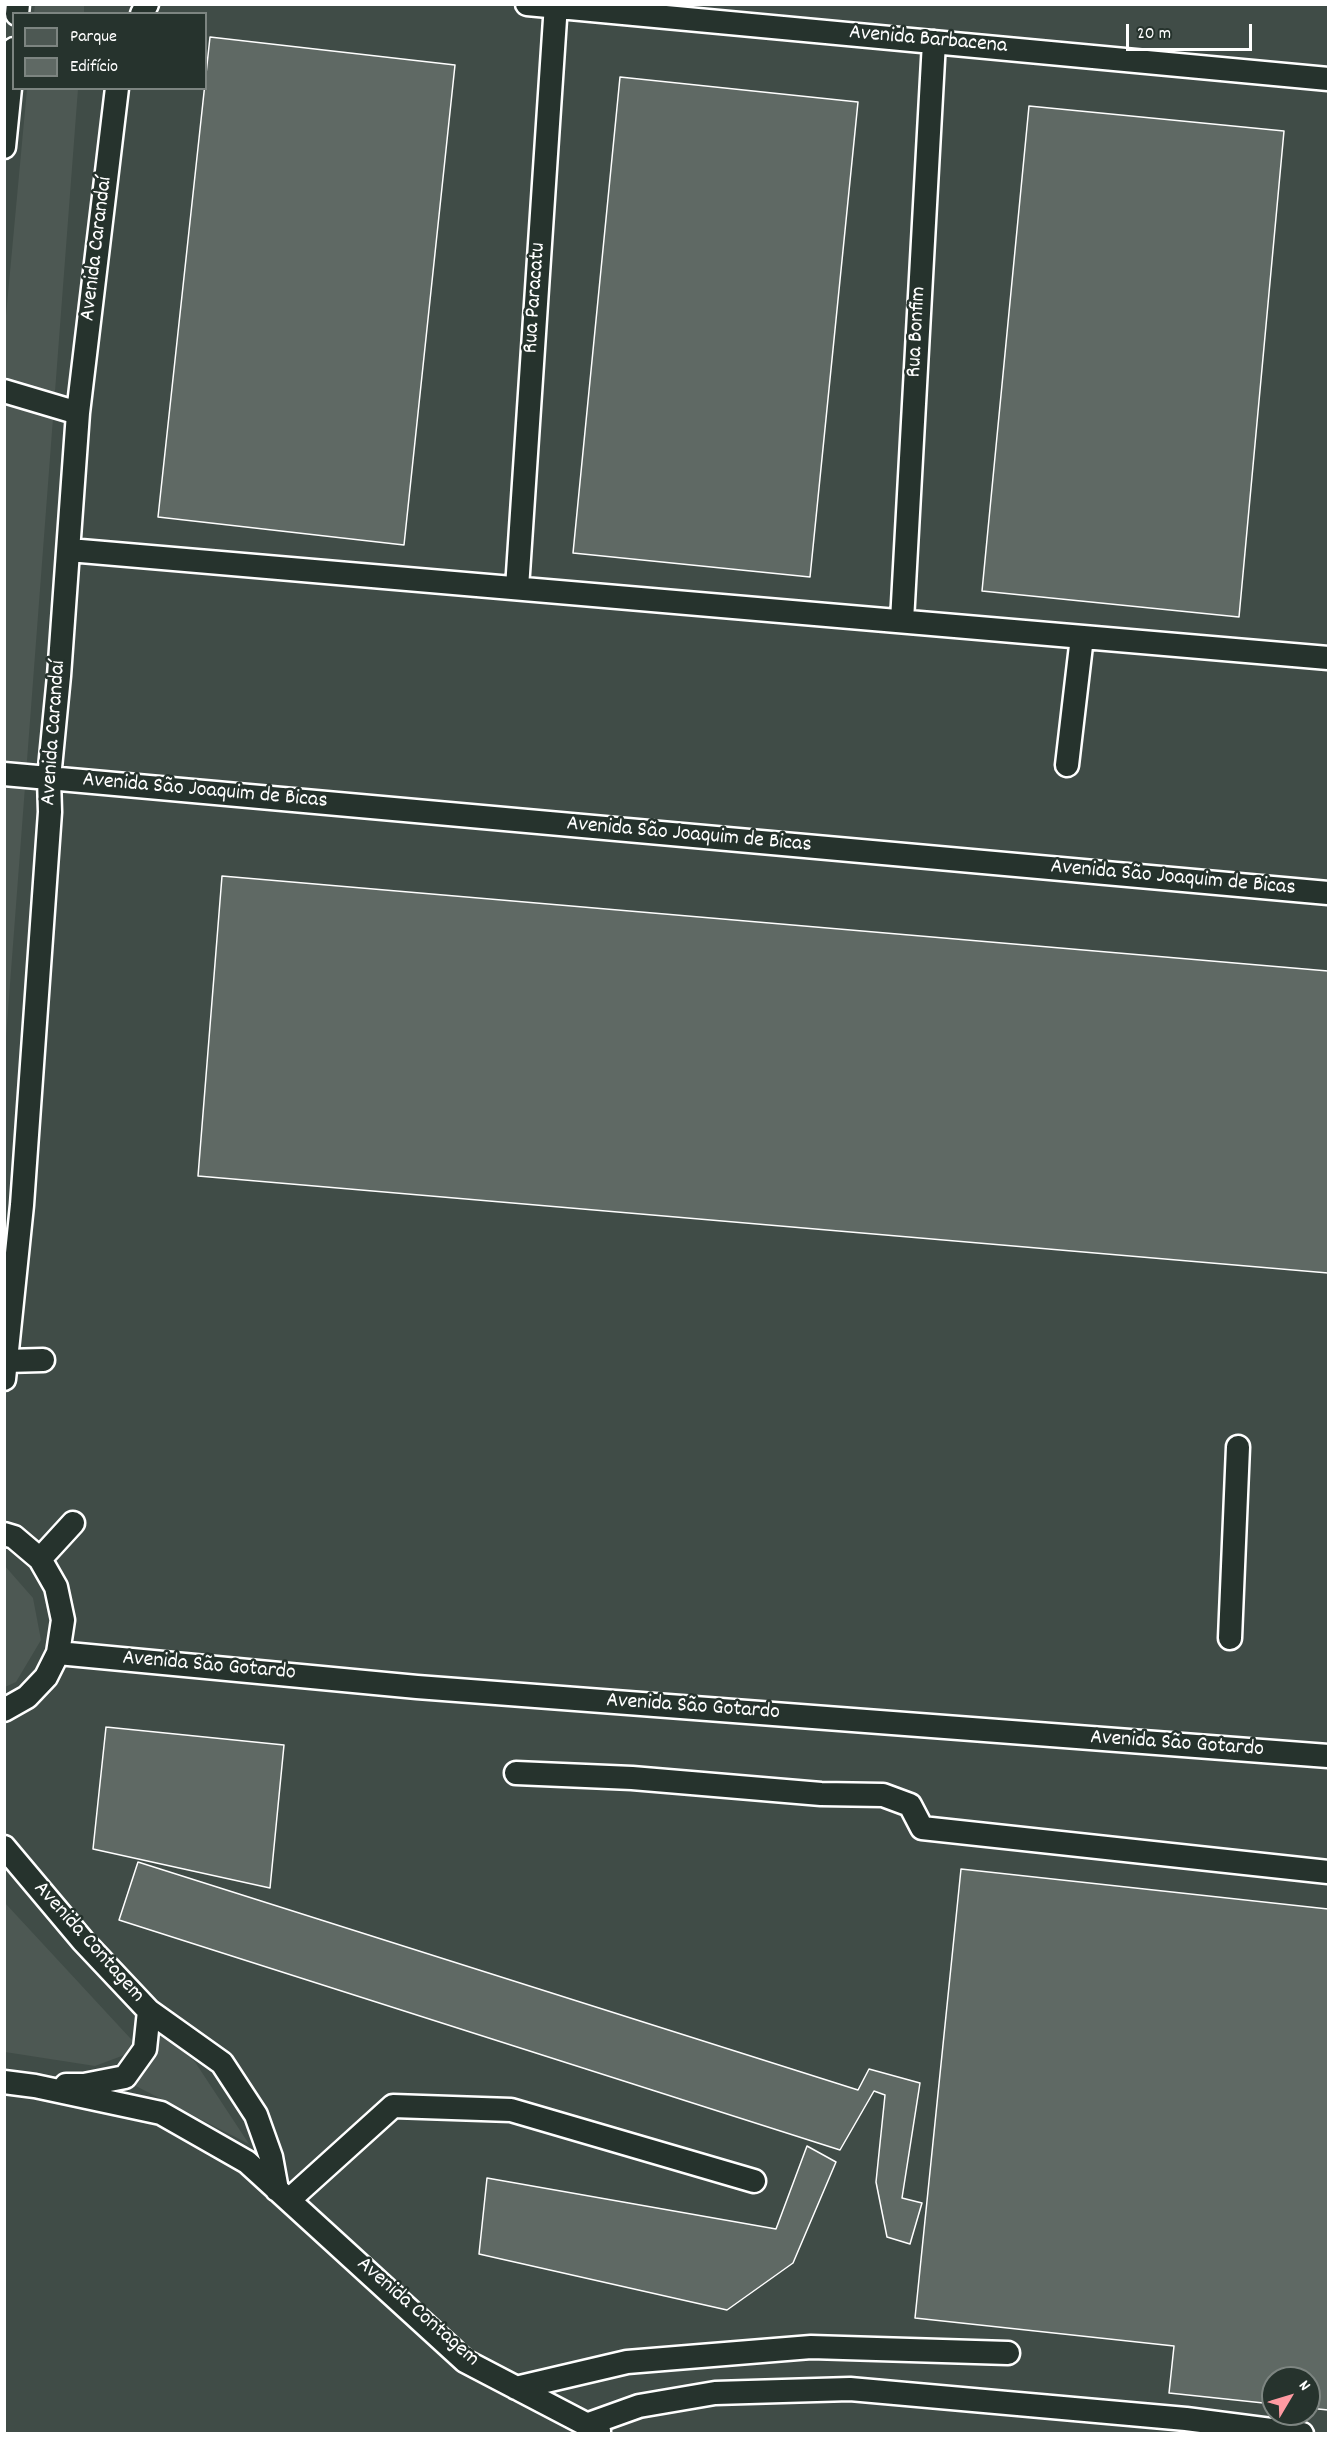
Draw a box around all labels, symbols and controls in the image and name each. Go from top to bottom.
legend [12,12,207,90]
scale bar [1129,12,1255,50]
street label: Avenida Barbacena [848,21,1008,61]
text: 20 m [1137,22,1171,47]
text: Parque [70,25,117,50]
text: Edifício [70,55,118,80]
street label: Avenida Carandaí [76,175,120,323]
street label: Rua Paracatu [519,242,553,354]
street label: Rua Bonfim [902,286,934,378]
street label: Avenida Carandaí [37,660,73,806]
street label: Avenida São Joaquim de Bicas [81,768,329,816]
street label: Avenida São Joaquim de Bicas [565,812,813,860]
street label: Avenida São Joaquim de Bicas [1049,855,1297,903]
street label: Avenida São Gotardo [121,1646,297,1688]
street label: Avenida São Gotardo [605,1689,781,1727]
street label: Avenida São Gotardo [1089,1726,1265,1764]
street label: Avenida Contagem [27,1877,149,2009]
street label: Avenida Contagem [350,2252,484,2374]
north arrow [1261,2366,1321,2426]
text: N [1293,2376,1315,2396]

